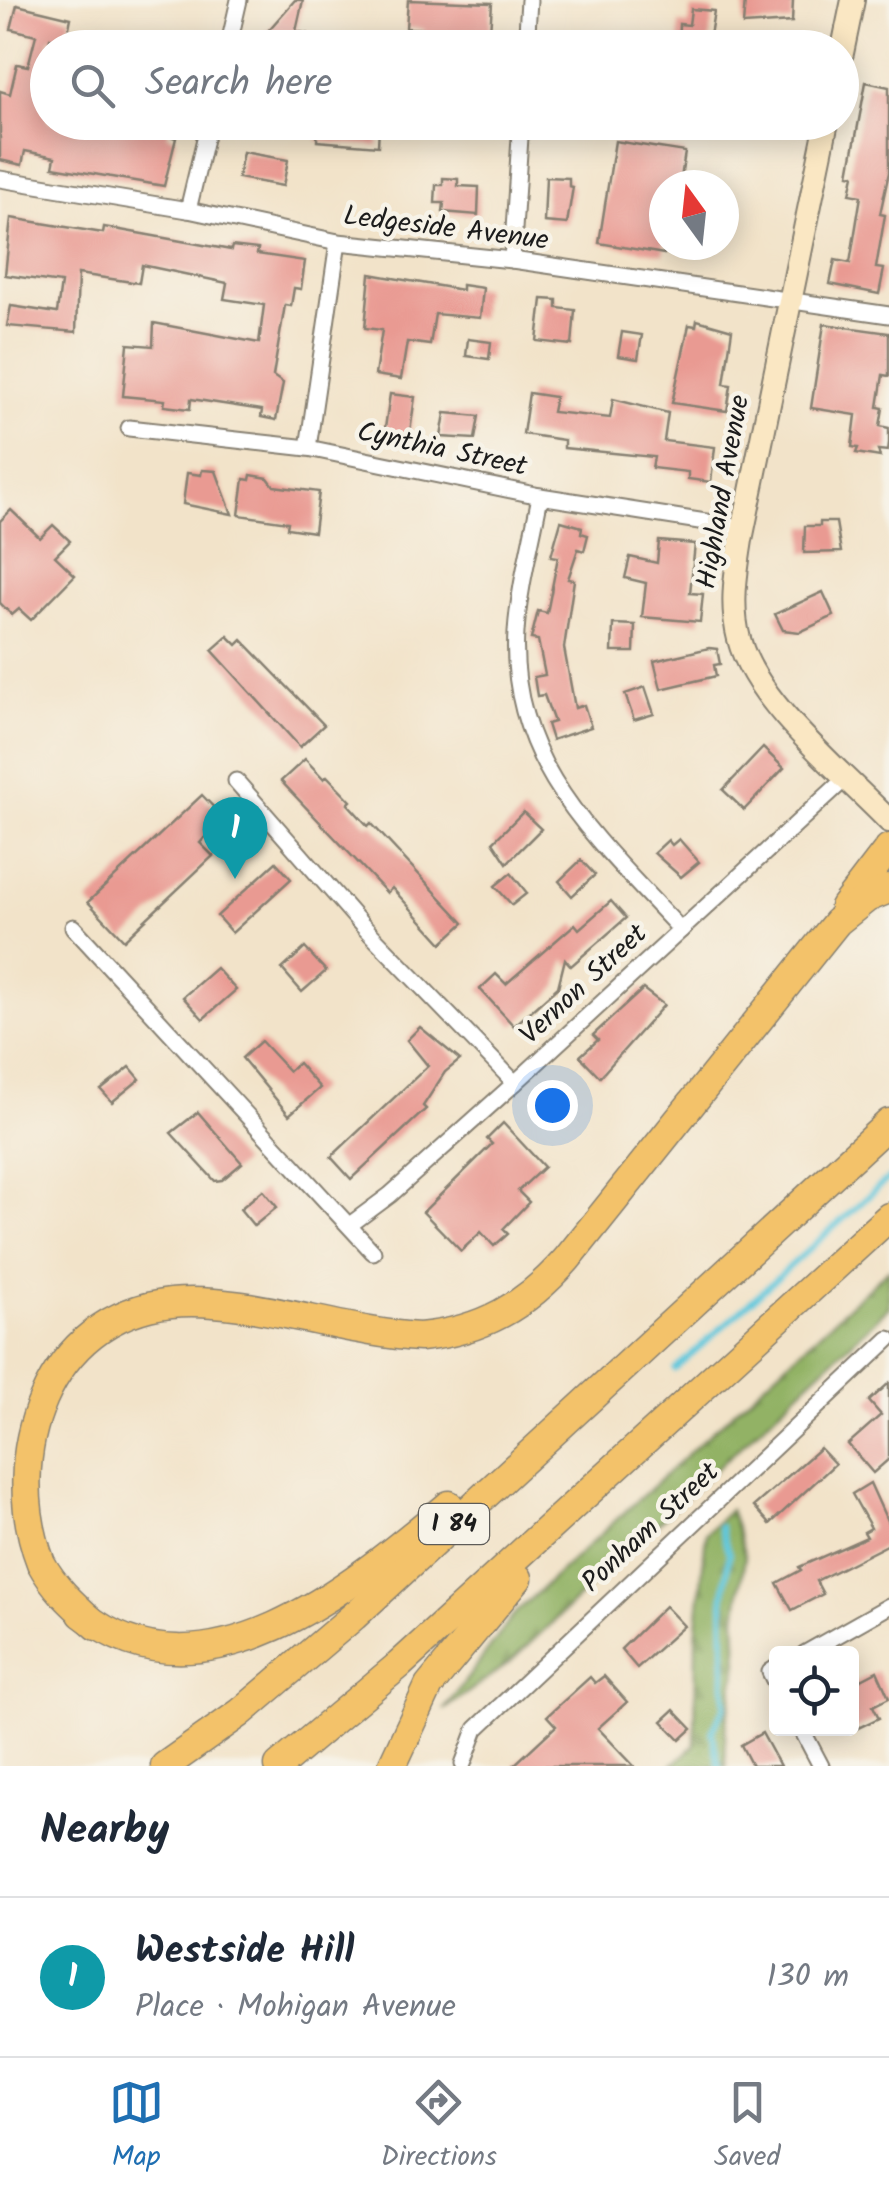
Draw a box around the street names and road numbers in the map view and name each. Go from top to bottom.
street label: Ledgeside Avenue [341,194,552,264]
street label: Highland Avenue [685,391,763,593]
street label: Cynthia Street [353,410,532,490]
street label: Vernon Street [510,913,659,1057]
street label: Ponham Street [571,1451,731,1604]
road number: I 84 [419,1504,489,1544]

